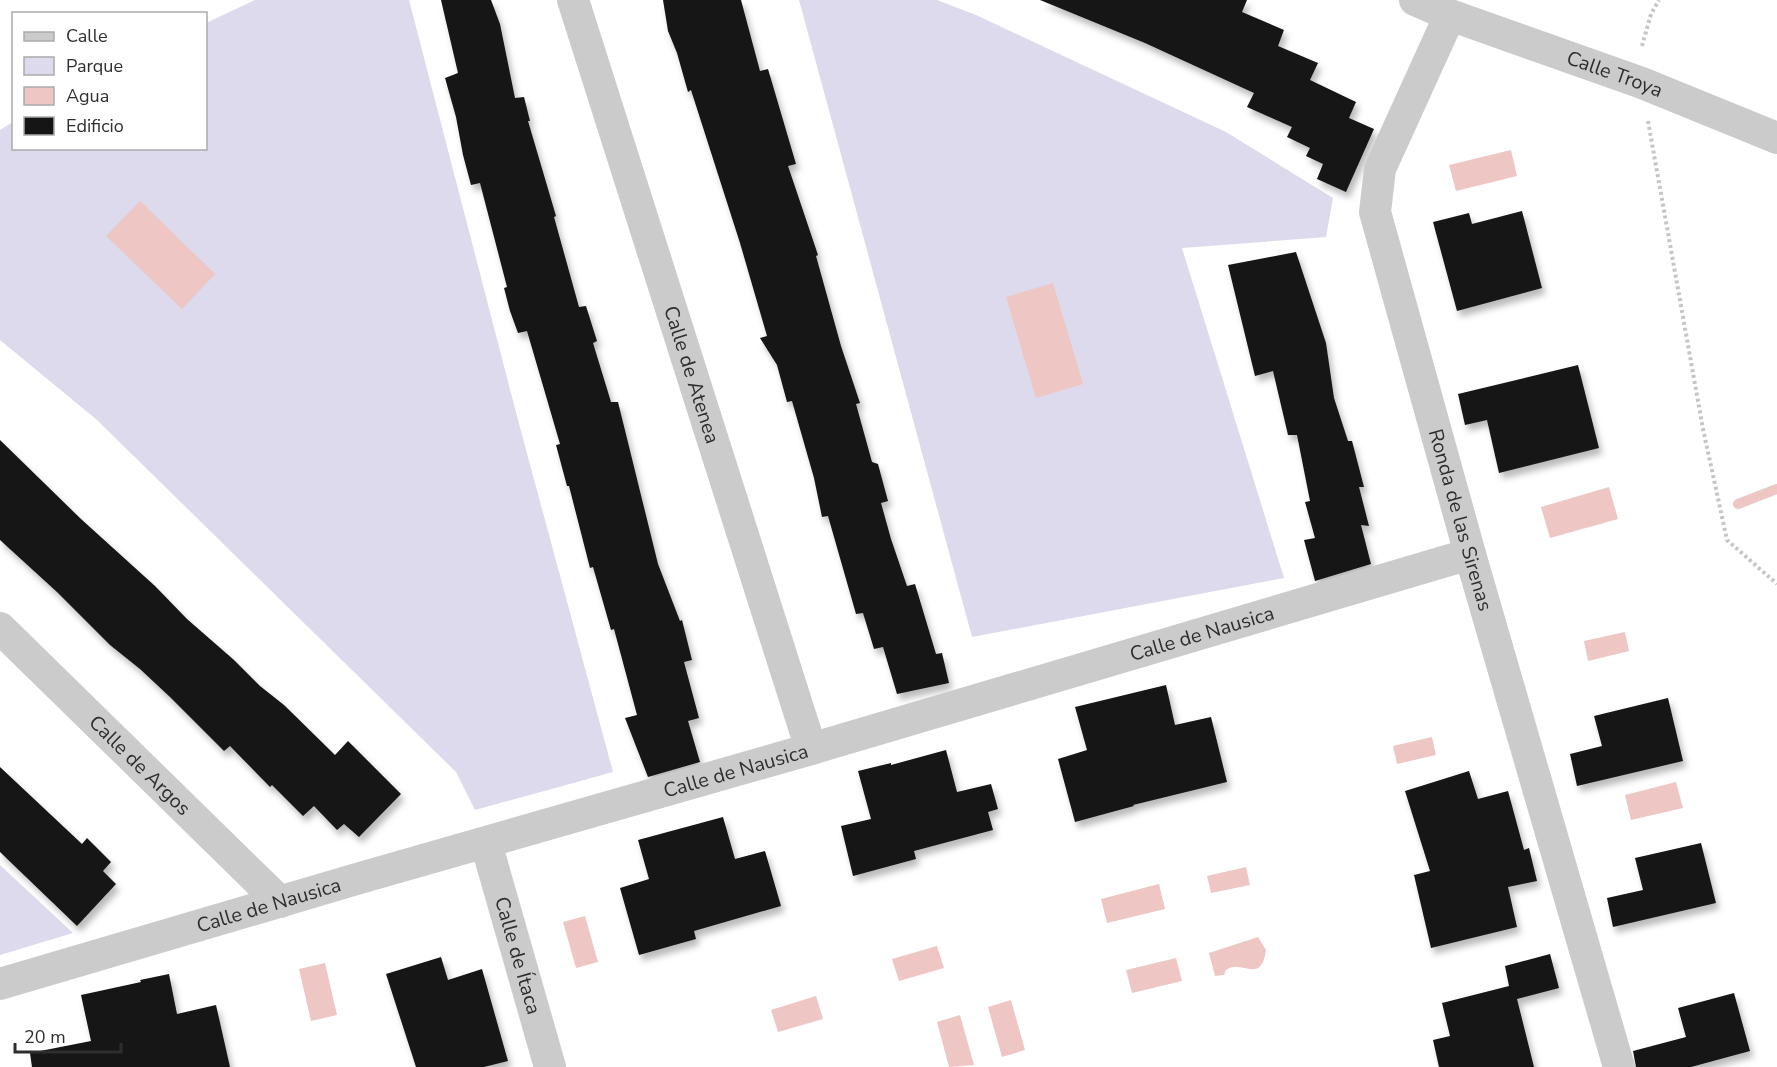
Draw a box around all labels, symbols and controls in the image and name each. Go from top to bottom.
legend [12,12,207,150]
text: Calle [66,24,108,48]
street label: Calle Troya [1563,44,1667,104]
text: Parque [66,54,123,78]
text: Agua [66,84,109,108]
text: Edificio [66,114,124,138]
street label: Calle de Atenea [657,302,726,447]
street label: Ronda de las Sirenas [1422,426,1499,614]
street label: Calle de Nausica [1127,600,1278,668]
street label: Calle de Argos [83,709,197,822]
street label: Calle de Nausica [660,738,811,805]
street label: Calle de Nausica [193,871,344,939]
street label: Calle de Ítaca [488,894,547,1018]
scale bar [15,1016,122,1054]
text: 20 m [24,1025,66,1049]

